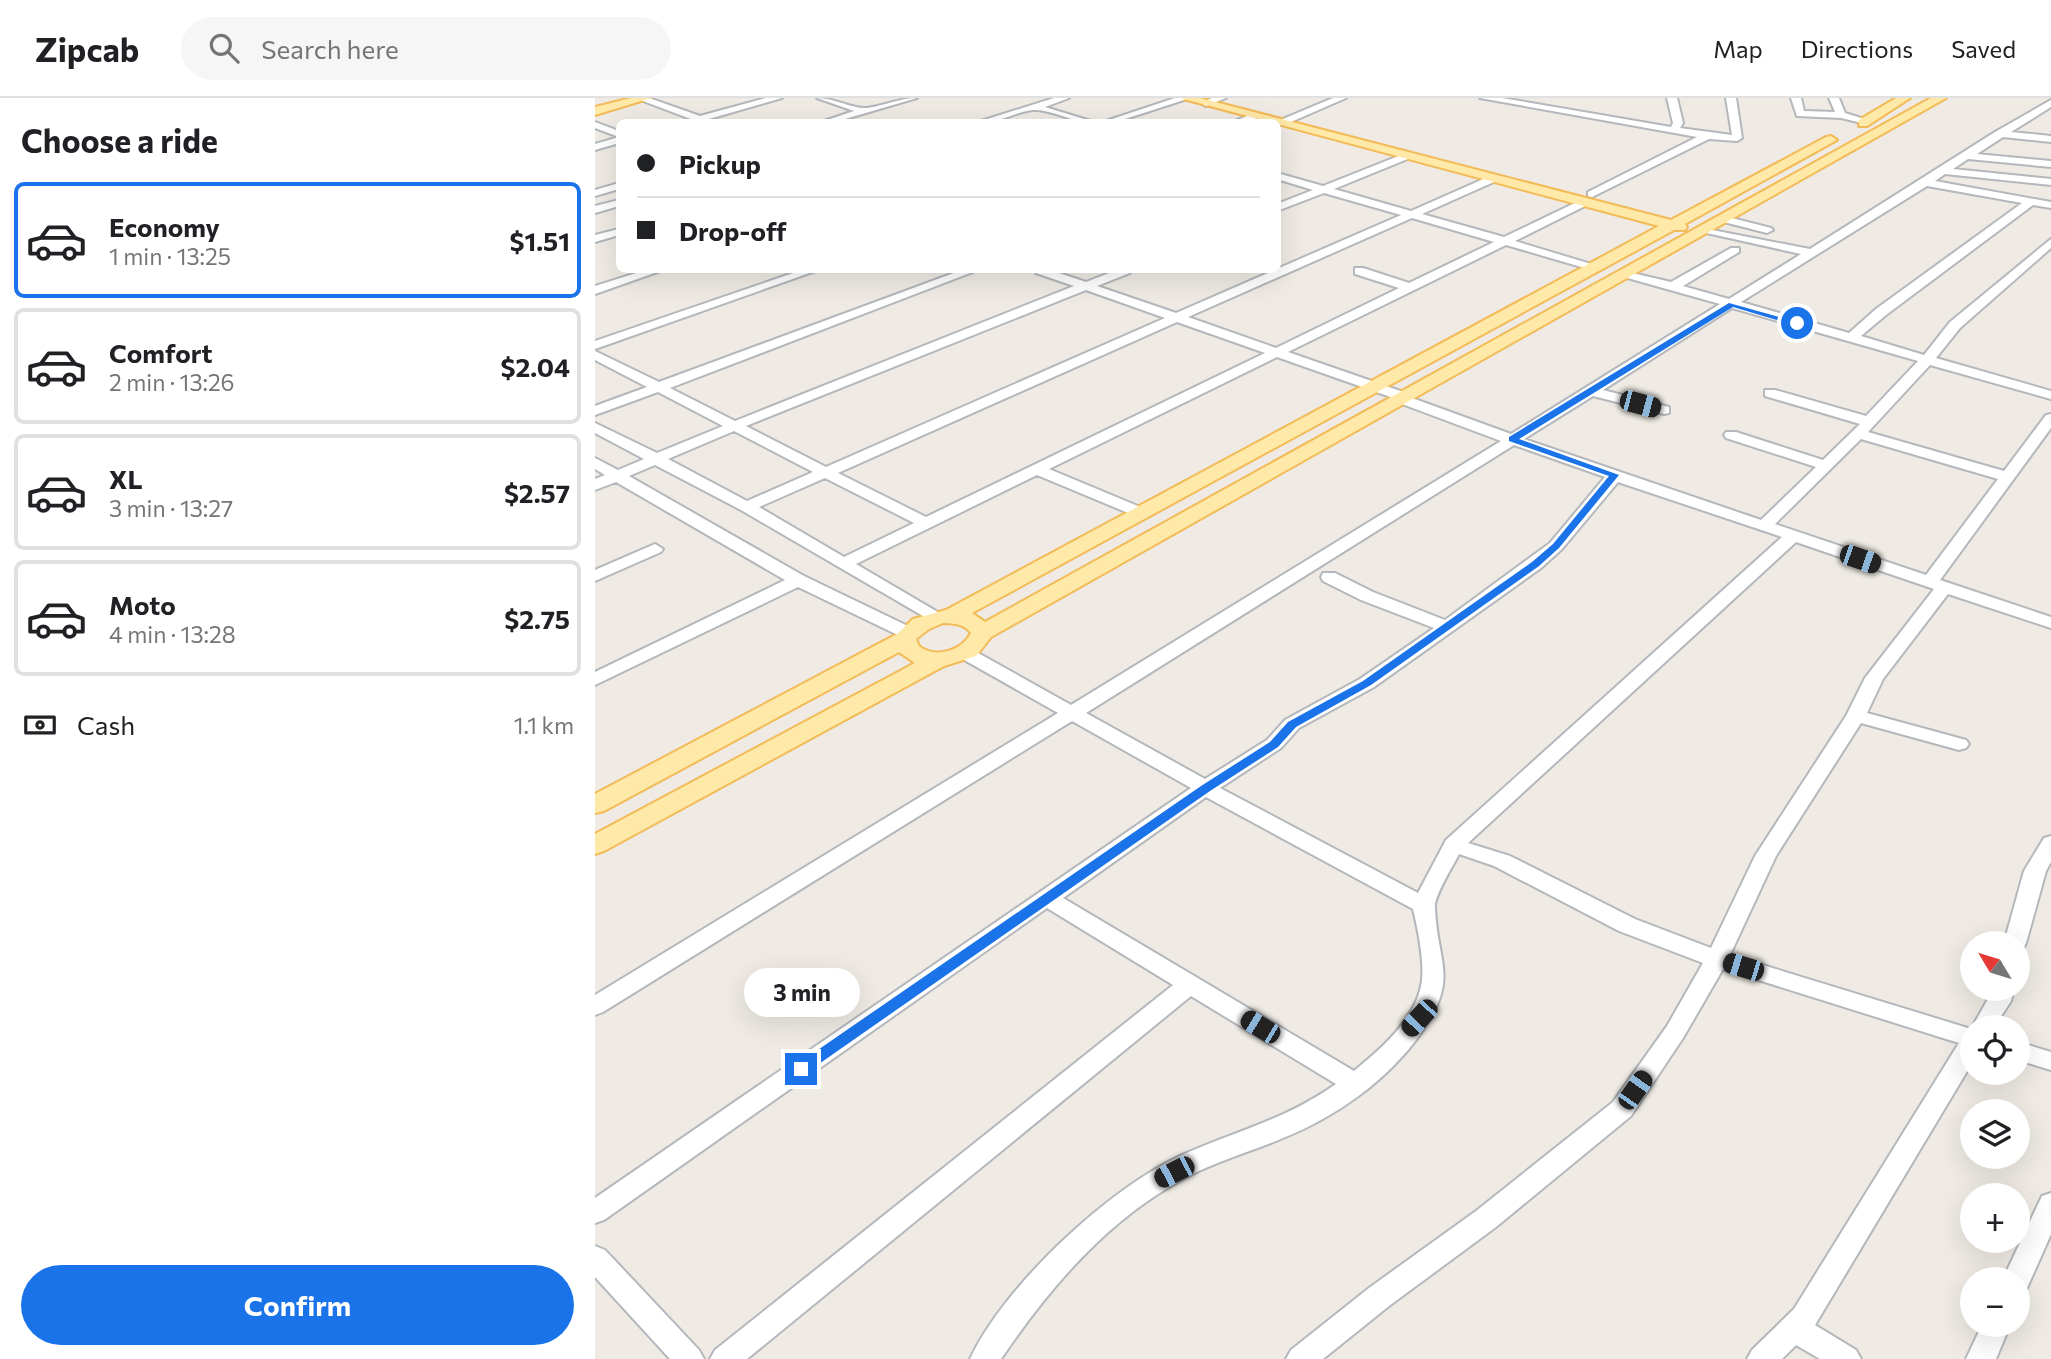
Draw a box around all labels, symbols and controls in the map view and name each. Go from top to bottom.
search box [181,17,671,80]
text: Zipcab [35,28,139,69]
icon: search [205,29,243,67]
text: Search here [261,33,399,64]
text: Map [1713,34,1763,63]
text: Directions [1801,34,1913,63]
text: Saved [1951,34,2016,63]
text: Choose a ride [21,120,218,160]
text: Pickup [679,148,761,179]
icon: car [25,209,88,272]
text: Economy [109,211,220,242]
text: Drop-off [679,215,786,246]
text: $1.51 [509,225,570,256]
text: 1 min · 13:25 [109,242,231,270]
route start [1781,307,1813,339]
icon: car [25,335,88,398]
text: Comfort [109,337,212,368]
text: $2.04 [501,351,570,382]
text: 2 min · 13:26 [109,368,235,396]
car [1617,388,1664,420]
icon: car [25,461,88,524]
text: XL [109,463,143,494]
text: $2.57 [504,477,570,508]
text: 3 min · 13:27 [109,494,233,522]
car [1837,542,1884,576]
icon: car [25,587,88,650]
text: Moto [109,589,176,620]
text: $2.75 [504,603,570,634]
text: 4 min · 13:28 [109,620,236,648]
icon: cash [21,706,59,744]
text: Cash [77,709,135,740]
text: 1.1 km [514,711,574,739]
north arrow [1960,931,2030,1001]
map controls [1960,931,2030,1337]
car [1720,951,1767,983]
callout: 3 min [743,968,859,1016]
text: 3 min [773,978,831,1006]
car [1397,995,1442,1041]
car [1237,1007,1284,1047]
button: locate [1960,1015,2030,1085]
route end [785,1053,817,1085]
car [1615,1067,1656,1113]
button: layers [1960,1099,2030,1169]
car [1151,1153,1198,1191]
button: + [1960,1183,2030,1253]
button: Confirm [21,1265,574,1345]
button: − [1960,1267,2030,1337]

